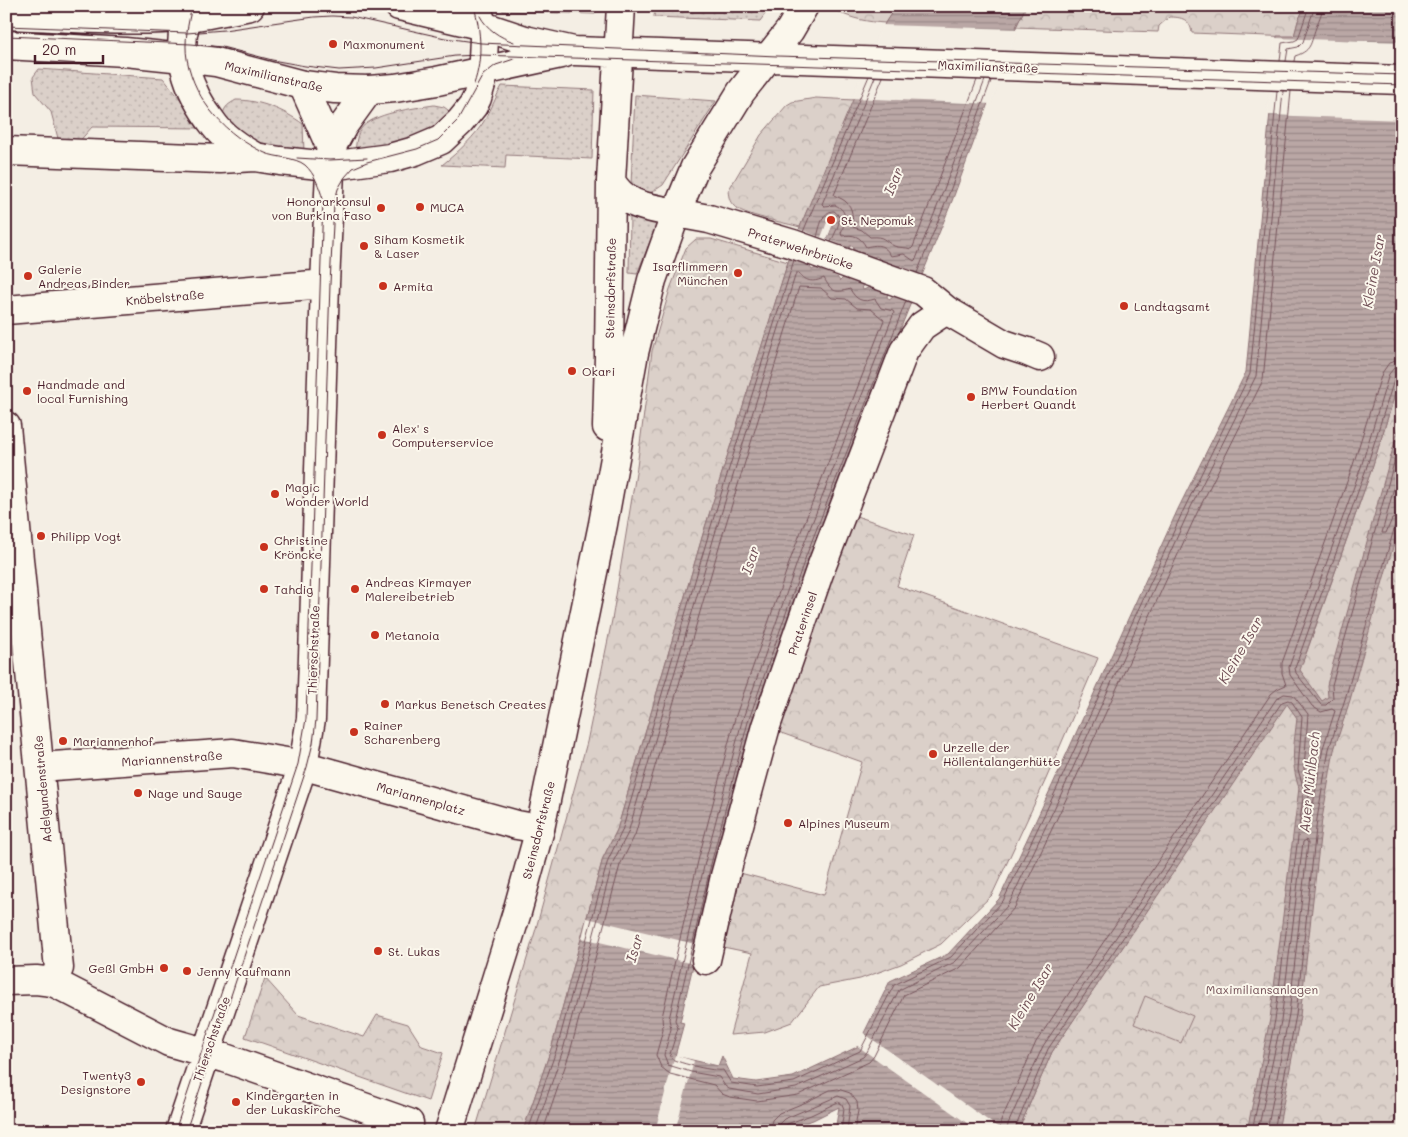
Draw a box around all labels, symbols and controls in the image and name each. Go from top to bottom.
scale bar [35,32,102,64]
place label: Maxmonument [343,36,425,52]
marker: Maxmonument [327,38,339,50]
text: 20 m [42,39,76,59]
street label: Maximilianstraße [937,56,1039,76]
street label: Maximilianstraße [223,57,325,95]
water label: Isar [879,164,907,198]
place label: Honorarkonsul von Burkina Faso [272,193,371,223]
place label: MUCA [430,199,464,215]
marker: MUCA [414,201,426,213]
marker: Honorarkonsul von Burkina Faso [375,202,387,214]
place label: St. Nepomuk [841,212,914,228]
marker: St. Nepomuk [825,214,837,226]
street label: Praterwehrbrücke [746,223,856,273]
place label: Siham Kosmetik & Laser [374,231,465,261]
water label: Kleine Isar [1357,233,1389,309]
street label: Steinsdorfstraße [601,238,619,338]
marker: Siham Kosmetik & Laser [358,240,370,252]
place label: Isarflimmern München [653,258,728,288]
place label: Galerie Andreas Binder [38,261,130,291]
marker: Isarflimmern München [732,267,744,279]
marker: Galerie Andreas Binder [22,270,34,282]
place label: Armita [393,278,433,294]
marker: Armita [377,280,389,292]
street label: Knöbelstraße [125,286,205,308]
place label: Landtagsamt [1134,298,1210,314]
marker: Landtagsamt [1118,300,1130,312]
place label: Okari [582,363,615,379]
marker: Okari [566,365,578,377]
place label: Handmade and local Furnishing [37,376,128,406]
place label: BMW Foundation Herbert Quandt [981,382,1077,412]
marker: Handmade and local Furnishing [21,385,33,397]
marker: BMW Foundation Herbert Quandt [965,391,977,403]
place label: Alex' s Computerservice [392,420,494,450]
marker: Alex' s Computerservice [376,429,388,441]
place label: Magic Wonder World [285,479,369,509]
marker: Magic Wonder World [269,488,281,500]
place label: Philipp Vogt [51,528,121,544]
marker: Philipp Vogt [35,530,47,542]
place label: Christine Kröncke [274,532,328,562]
marker: Christine Kröncke [258,541,270,553]
water label: Isar [736,543,764,577]
place label: Andreas Kirmayer Malereibetrieb [365,574,472,604]
place label: Tahdig [274,581,313,597]
marker: Tahdig [258,583,270,595]
marker: Andreas Kirmayer Malereibetrieb [349,583,361,595]
street label: Praterinsel [784,589,820,657]
street label: Thierschstraße [303,605,323,695]
water label: Kleine Isar [1213,613,1267,687]
place label: Metanoia [385,627,440,643]
marker: Metanoia [369,629,381,641]
place label: Markus Benetsch Creates [395,696,547,712]
marker: Markus Benetsch Creates [379,698,391,710]
place label: Rainer Scharenberg [364,717,440,747]
marker: Rainer Scharenberg [348,726,360,738]
water label: Auer Mühlbach [1294,730,1324,833]
place label: Mariannenhof [73,733,153,749]
street label: Adelgundenstraße [29,735,55,843]
marker: Mariannenhof [57,735,69,747]
place label: Urzelle der Höllentalangerhütte [943,739,1060,769]
street label: Mariannenstraße [121,746,223,770]
marker: Urzelle der Höllentalangerhütte [927,748,939,760]
street label: Mariannenplatz [375,778,467,818]
street label: Steinsdorfstraße [518,779,558,881]
place label: Nage und Sauge [148,785,242,801]
marker: Nage und Sauge [132,787,144,799]
place label: Alpines Museum [798,815,890,831]
marker: Alpines Museum [782,817,794,829]
water label: Isar [621,932,647,964]
place label: St. Lukas [388,943,440,959]
marker: St. Lukas [372,945,384,957]
water label: Kleine Isar [1003,959,1057,1033]
place label: Geßl GmbH [89,960,154,976]
marker: Geßl GmbH [158,962,170,974]
place label: Jenny Kaufmann [197,963,291,979]
marker: Jenny Kaufmann [181,965,193,977]
park label: Maximiliansanlagen [1206,981,1318,997]
street label: Thierschstraße [189,994,233,1084]
place label: Twenty3 Designstore [61,1067,131,1097]
marker: Twenty3 Designstore [135,1076,147,1088]
place label: Kindergarten in der Lukaskirche [246,1087,341,1117]
marker: Kindergarten in der Lukaskirche [230,1096,242,1108]

